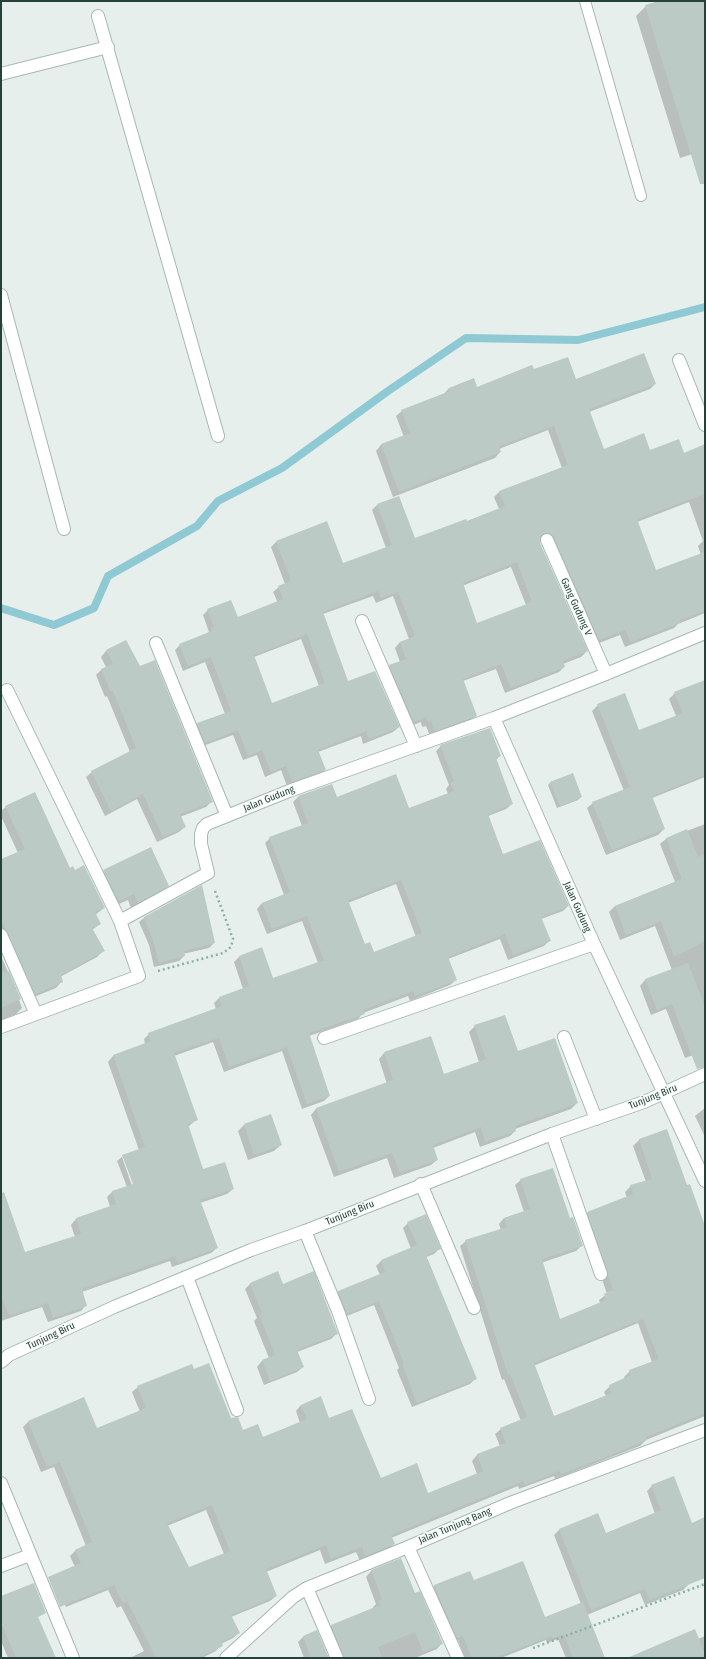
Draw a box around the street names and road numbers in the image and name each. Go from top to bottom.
street label: Gang Gudung V [558,576,594,638]
street label: Jalan Gudung [242,783,296,815]
street label: Jalan Gudung [561,880,593,934]
street label: Tunjung Biru [627,1082,679,1112]
street label: Tunjung Biru [324,1198,376,1228]
street label: Tunjung Biru [25,1320,77,1352]
street label: Jalan Tunjung Bang [417,1505,493,1547]

